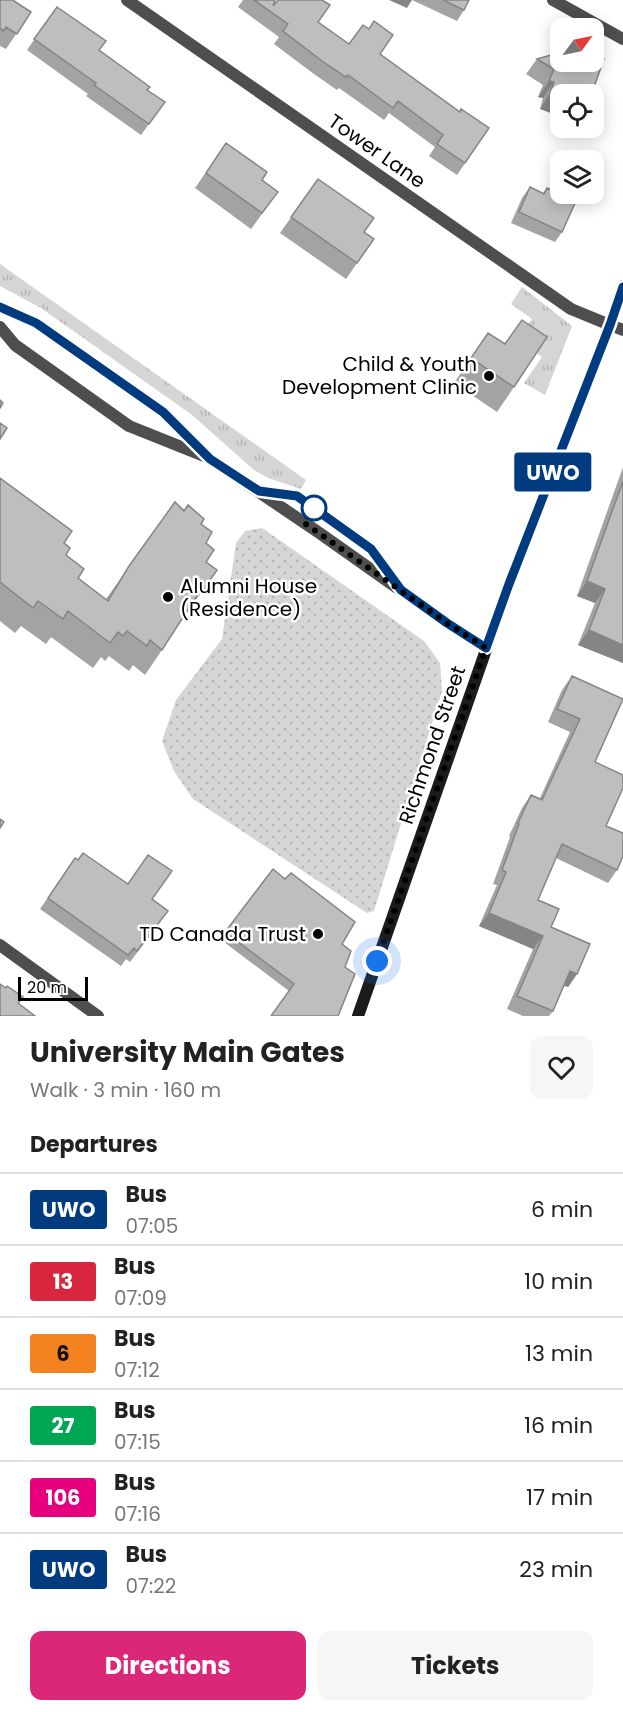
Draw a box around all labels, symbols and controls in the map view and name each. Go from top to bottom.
north arrow [550,18,604,72]
map controls [550,18,604,204]
button: locate [550,84,604,138]
street label: Tower Lane [323,107,431,195]
button: layers [550,150,604,204]
place label: Child & Youth Development Clinic [282,350,477,401]
marker: Child & Youth Development Clinic [482,369,496,383]
line badge: UWO [518,452,588,492]
text: UWO [526,458,580,487]
unlabelled marker [301,495,327,521]
place label: Alumni House (Residence) [180,572,317,623]
marker: Alumni House (Residence) [161,590,175,604]
street label: Richmond Street [392,662,472,828]
place label: TD Canada Trust [139,920,306,948]
marker: TD Canada Trust [311,927,325,941]
your location [362,946,392,976]
scale bar [18,974,88,1001]
text: 20 m [27,976,67,999]
text: University Main Gates [30,1033,345,1072]
button: heart [530,1036,593,1099]
text: Walk · 3 min · 160 m [30,1076,221,1104]
text: Departures [30,1129,158,1160]
text: Bus [125,1179,167,1210]
text: 6 min [531,1194,593,1225]
text: UWO [42,1195,95,1224]
text: 07:05 [125,1212,178,1240]
text: Bus [114,1251,156,1282]
text: 10 min [524,1266,593,1297]
text: 13 [53,1267,73,1296]
text: 07:09 [114,1284,167,1312]
text: Bus [114,1323,156,1354]
text: 13 min [525,1338,593,1369]
text: 6 [56,1339,70,1368]
text: 07:12 [114,1356,160,1384]
text: Bus [114,1395,156,1426]
text: 16 min [524,1410,593,1441]
text: 27 [51,1411,75,1440]
text: 07:15 [114,1428,161,1456]
text: Bus [114,1467,156,1498]
text: 17 min [526,1482,593,1513]
text: 106 [46,1483,80,1512]
text: 07:16 [114,1500,161,1528]
text: Bus [125,1539,167,1570]
text: 23 min [519,1554,593,1585]
text: UWO [42,1555,95,1584]
text: 07:22 [125,1572,176,1600]
button: Directions [30,1631,306,1700]
button: Tickets [318,1631,593,1700]

